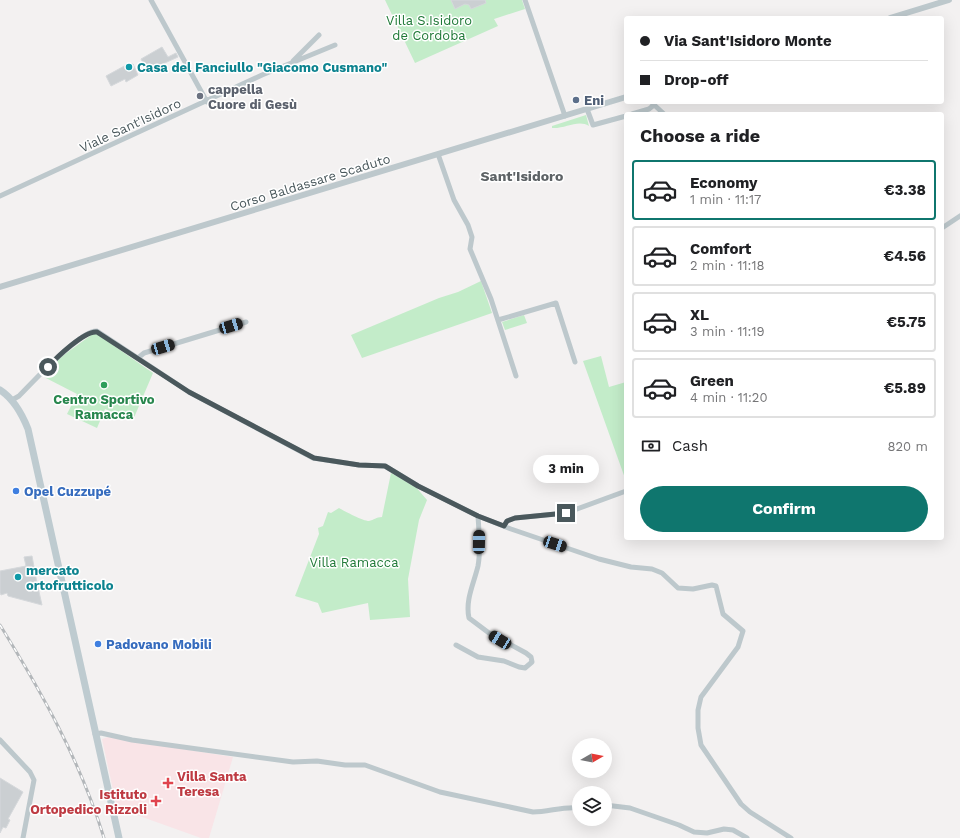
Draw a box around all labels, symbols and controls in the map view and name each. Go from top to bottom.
park label: Villa S.Isidoro de Cordoba [386,13,472,43]
text: Via Sant'Isidoro Monte [664,32,832,50]
place label: Casa del Fanciullo "Giacomo Cusmano" [137,60,388,75]
marker: Casa del Fanciullo "Giacomo Cusmano" [124,62,134,72]
text: Drop-off [664,71,729,89]
place label: cappella Cuore di Gesù [208,82,297,112]
marker: cappella Cuore di Gesù [195,91,205,101]
place label: Eni [584,93,604,108]
street label: Viale Sant'Isidoro [77,95,183,156]
marker: Eni [571,95,581,105]
text: Choose a ride [640,125,760,146]
street label: Corso Baldassare Scaduto [228,151,392,214]
district label: Sant'Isidoro [481,168,563,184]
icon: car [642,172,678,208]
text: Economy [690,174,757,192]
text: €3.38 [884,181,926,199]
text: 1 min · 11:17 [690,192,761,207]
icon: car [642,238,678,274]
text: Comfort [690,240,751,258]
text: €4.56 [884,247,926,265]
text: 2 min · 11:18 [690,258,765,273]
icon: car [642,304,678,340]
text: XL [690,306,709,324]
text: €5.75 [886,313,926,331]
car [218,317,244,335]
text: 3 min · 11:19 [690,324,765,339]
car [150,338,176,356]
route start [39,358,57,376]
icon: car [642,370,678,406]
text: Green [690,372,734,390]
text: €5.89 [884,379,926,397]
marker: Centro Sportivo Ramacca [99,380,109,390]
text: 4 min · 11:20 [690,390,767,405]
place label: Centro Sportivo Ramacca [53,392,155,422]
icon: cash [640,435,662,457]
text: Cash [672,437,708,455]
text: 820 m [888,439,928,454]
callout: 3 min [533,455,599,483]
text: 3 min [548,461,584,476]
place label: Opel Cuzzupé [24,484,112,499]
marker: Opel Cuzzupé [11,486,21,496]
button: Confirm [640,486,928,532]
route end [557,504,575,522]
car [473,530,485,554]
car [542,535,568,553]
park label: Villa Ramacca [310,555,399,570]
place label: mercato ortofrutticolo [26,563,114,593]
marker: mercato ortofrutticolo [13,572,23,582]
car [487,629,513,651]
place label: Padovano Mobili [106,637,212,652]
marker: Padovano Mobili [93,639,103,649]
north arrow [572,738,612,778]
map controls [572,738,612,826]
place label: Villa Santa Teresa [177,769,247,799]
marker: Villa Santa Teresa [162,777,174,789]
button: layers [572,786,612,826]
place label: Istituto Ortopedico Rizzoli [30,787,147,817]
marker: Istituto Ortopedico Rizzoli [150,795,162,807]

